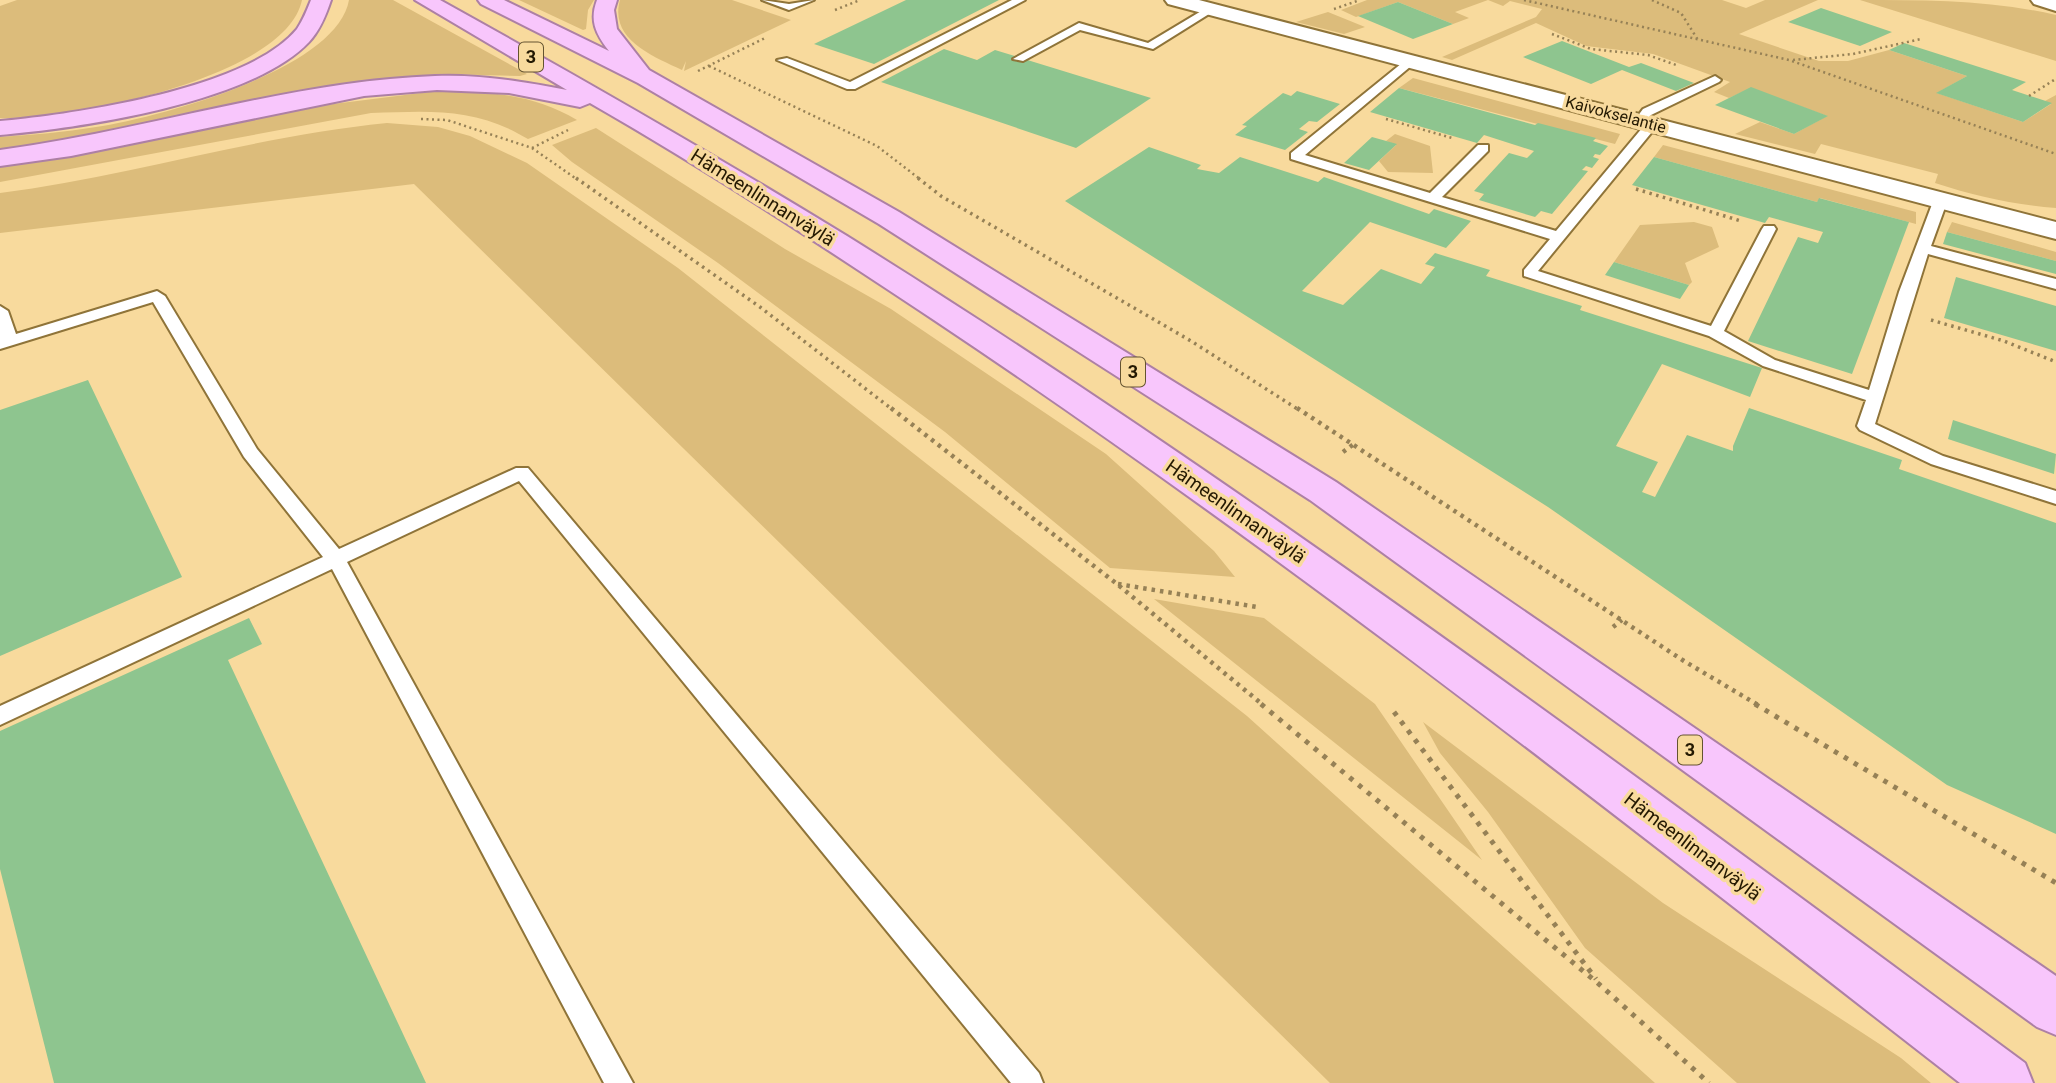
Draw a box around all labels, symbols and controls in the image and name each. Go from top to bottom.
road number: 3 [519,42,543,72]
street label: Kaivokselantie [1564,92,1668,137]
street label: Hämeenlinnanväylä [686,144,839,251]
road number: 3 [1121,358,1145,386]
street label: Hämeenlinnanväylä [1161,455,1310,568]
road number: 3 [1678,736,1702,764]
street label: Hämeenlinnanväylä [1620,787,1766,905]

